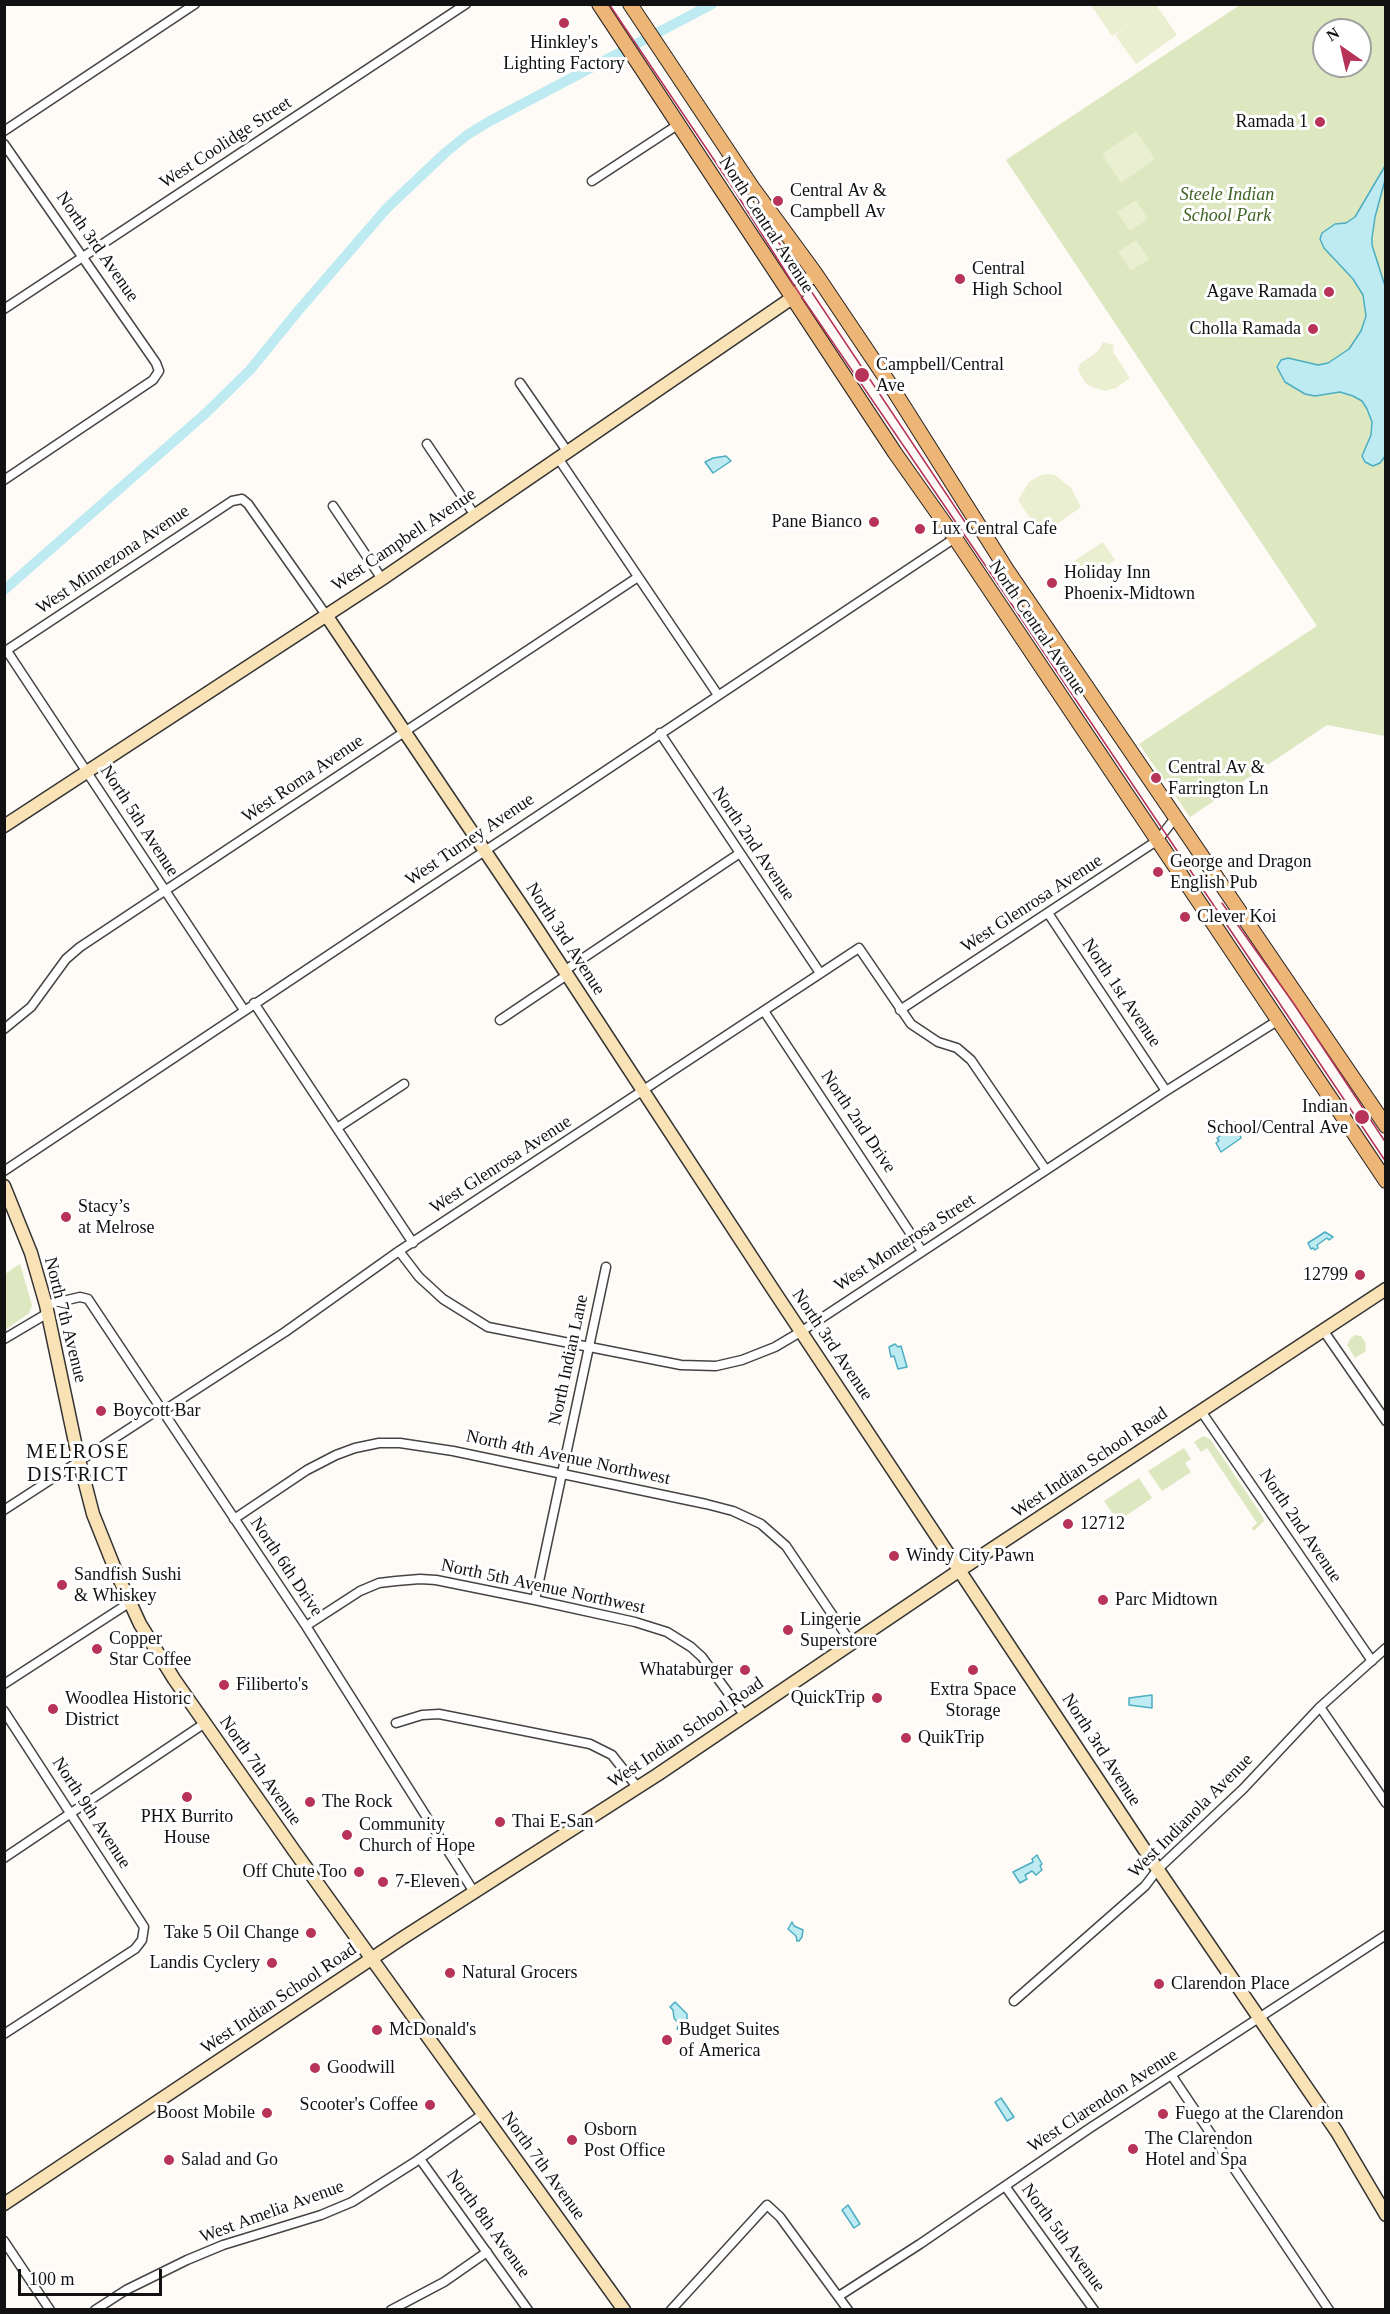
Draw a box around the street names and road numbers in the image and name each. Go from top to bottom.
street label: West Coolidge Street [156,92,296,194]
street label: North Central Avenue [714,153,818,297]
street label: North 3rd Avenue [51,188,143,306]
street label: West Campbell Avenue [328,484,480,596]
street label: West Minnezona Avenue [32,501,194,619]
street label: North Central Avenue [984,556,1090,700]
street label: West Roma Avenue [238,730,368,828]
street label: North 5th Avenue [95,761,183,881]
street label: North 2nd Avenue [707,783,799,905]
street label: West Turney Avenue [402,789,538,891]
street label: West Glenrosa Avenue [957,850,1107,958]
street label: North 3rd Avenue [521,879,609,999]
street label: North 1st Avenue [1077,934,1165,1052]
street label: North 2nd Drive [816,1067,900,1177]
street label: West Glenrosa Avenue [426,1111,576,1219]
street label: West Monterosa Street [831,1189,979,1297]
street label: North 7th Avenue [39,1255,91,1385]
street label: North 3rd Avenue [787,1285,877,1405]
street label: North Indian Lane [545,1293,593,1427]
street label: West Indian School Road [1008,1403,1172,1523]
street label: North 4th Avenue Northwest [464,1426,672,1490]
street label: North 2nd Avenue [1254,1465,1346,1587]
street label: North 6th Drive [245,1513,327,1621]
street label: North 5th Avenue Northwest [439,1555,647,1619]
street label: West Indian School Road [604,1673,768,1793]
street label: North 3rd Avenue [1057,1690,1145,1810]
street label: North 7th Avenue [214,1712,306,1830]
street label: West Indianola Avenue [1124,1749,1258,1883]
street label: North 9th Avenue [47,1753,135,1873]
street label: West Indian School Road [197,1939,361,2059]
street label: West Clarendon Avenue [1024,2045,1182,2157]
street label: North 7th Avenue [496,2108,590,2224]
street label: North 8th Avenue [441,2166,535,2282]
street label: West Amelia Avenue [197,2176,347,2248]
street label: North 5th Avenue [1016,2180,1110,2296]

